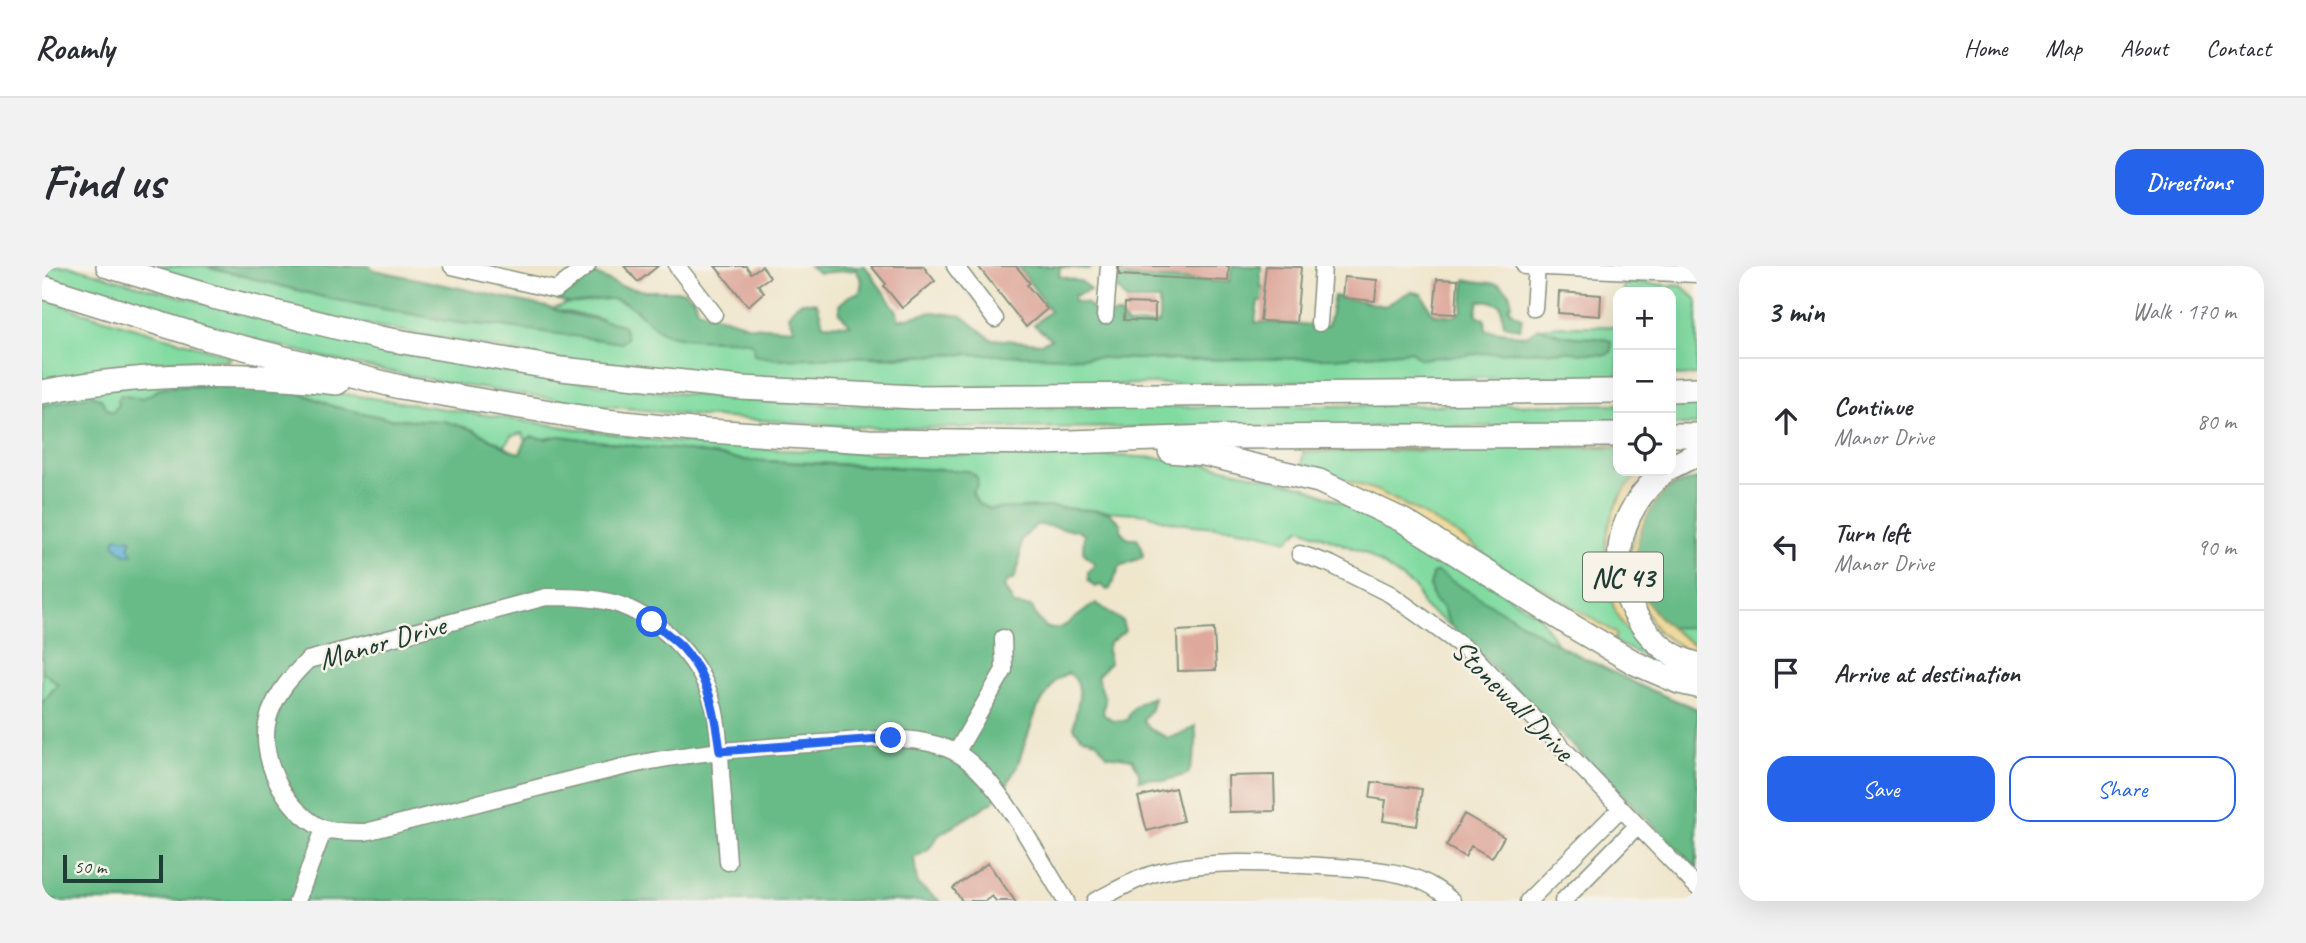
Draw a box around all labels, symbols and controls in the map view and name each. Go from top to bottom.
text: Roamly [35,27,114,69]
text: Home [1964,33,2007,63]
text: Map [2045,33,2082,63]
text: About [2120,33,2168,63]
text: Contact [2206,33,2271,63]
button: Directions [2115,149,2264,215]
text: Find us [42,151,164,213]
map controls [1613,287,1676,476]
button: + [1613,287,1676,350]
text: 3 min [1767,293,1824,331]
text: Walk · 170 m [2132,297,2236,326]
button: − [1613,350,1676,413]
text: Continue [1834,390,1912,423]
icon: ahead [1767,402,1805,440]
text: 80 m [2197,407,2236,436]
button: locate [1613,413,1676,476]
text: Manor Drive [1834,423,1934,452]
text: Turn left [1834,516,1909,549]
icon: left [1767,528,1805,566]
text: 90 m [2197,533,2236,562]
text: Manor Drive [1834,549,1934,578]
road number: NC 43 [1583,552,1663,602]
street label: Manor Drive [314,605,452,678]
route start [636,606,667,637]
street label: Stonewall Drive [1444,631,1584,771]
icon: arrive [1767,654,1805,692]
text: Arrive at destination [1834,657,2020,690]
route end [875,722,906,753]
button: Save [1767,756,1995,822]
button: Share [2009,756,2236,822]
scale bar [63,852,163,884]
text: 50 m [74,855,106,879]

